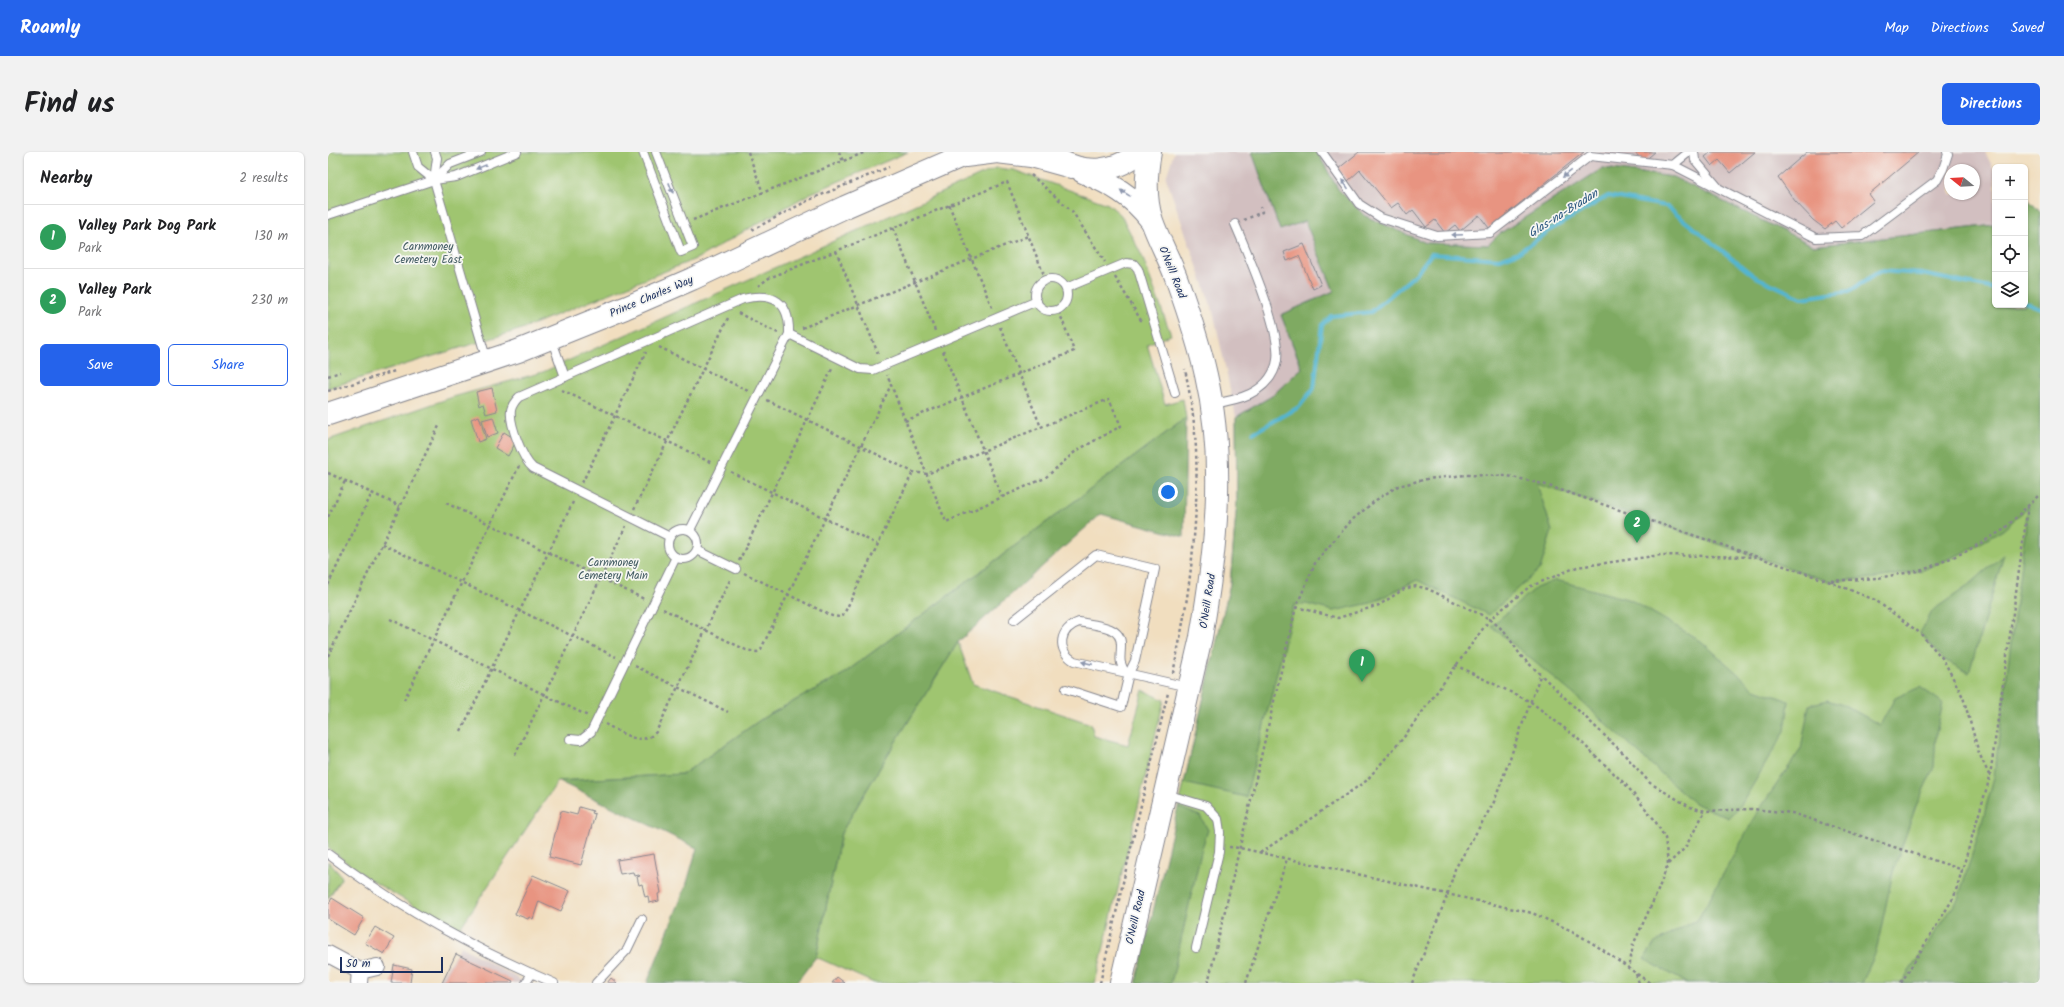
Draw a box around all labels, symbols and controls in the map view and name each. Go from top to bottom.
text: Roamly [20,13,80,43]
text: Map [1884,17,1909,39]
text: Directions [1931,17,1989,39]
text: Saved [2011,17,2044,39]
text: Find us [24,82,115,127]
button: Directions [1942,83,2040,125]
one-way arrow [474,164,486,170]
north arrow [1944,164,1980,200]
map controls [1992,164,2028,308]
button: + [1992,164,2028,200]
text: Nearby [40,165,92,192]
text: 2 results [240,168,288,189]
one-way arrow [1562,170,1573,178]
one-way arrow [1341,178,1349,189]
one-way arrow [668,183,674,195]
water label: Glas-na-Bradan [1525,184,1603,242]
one-way arrow [1119,190,1131,197]
button: − [1992,200,2028,236]
text: Valley Park Dog Park [78,214,216,238]
text: 1 [51,226,55,247]
text: 130 m [254,226,288,247]
one-way arrow [1451,231,1463,238]
button: locate [1992,236,2028,272]
text: Park [78,238,102,259]
park label: Carnmoney Cemetery East [394,238,463,269]
street label: O'Neill Road [1153,243,1191,302]
street label: Prince Charles Way [607,271,697,323]
button: layers [1992,272,2028,308]
text: Valley Park [78,278,151,302]
text: 2 [49,290,57,311]
text: 230 m [251,290,288,311]
text: Park [78,302,102,323]
button: Save [40,344,160,386]
button: Share [168,344,288,386]
your location [1158,482,1178,502]
pin: 2 [1624,510,1650,543]
park label: Carnmoney Cemetery Main [578,554,648,585]
street label: O'Neill Road [1195,572,1221,630]
pin: 1 [1349,649,1375,682]
one-way arrow [1081,660,1093,666]
street label: O'Neill Road [1121,888,1151,946]
scale bar [340,955,443,974]
text: 50 m [346,955,371,973]

